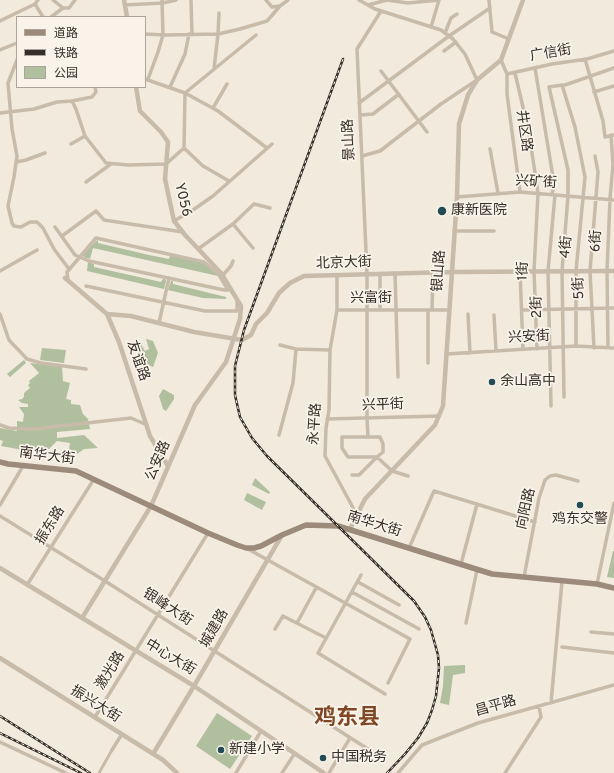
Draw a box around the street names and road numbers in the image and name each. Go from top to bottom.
street label: 广信街 [529,42,573,66]
street label: 井区路 [512,109,534,153]
street label: 景山路 [341,119,359,161]
street label: 兴矿街 [515,174,557,192]
street label: Y056 [170,181,194,219]
street label: 6街 [588,229,606,253]
street label: 4街 [558,235,576,259]
street label: 银山路 [430,249,450,293]
street label: 北京大街 [316,255,372,273]
street label: 1街 [515,261,533,281]
street label: 5街 [571,276,589,300]
street label: 兴富街 [350,291,392,307]
street label: 2街 [529,296,547,318]
street label: 兴安街 [508,329,550,347]
street label: 友谊路 [122,338,152,384]
street label: 兴平街 [362,397,404,415]
street label: 永平路 [306,402,326,446]
street label: 公安路 [143,438,175,484]
street label: 南华大街 [18,445,76,469]
street label: 向阳路 [514,487,540,531]
street label: 振东路 [33,504,69,548]
street label: 南华大街 [345,509,403,541]
street label: 银峰大街 [139,586,195,630]
street label: 城建路 [197,607,233,651]
street label: 中心大街 [142,636,198,680]
street label: 激光路 [93,649,129,693]
street label: 振兴大街 [67,683,123,727]
street label: 昌平路 [473,693,519,721]

